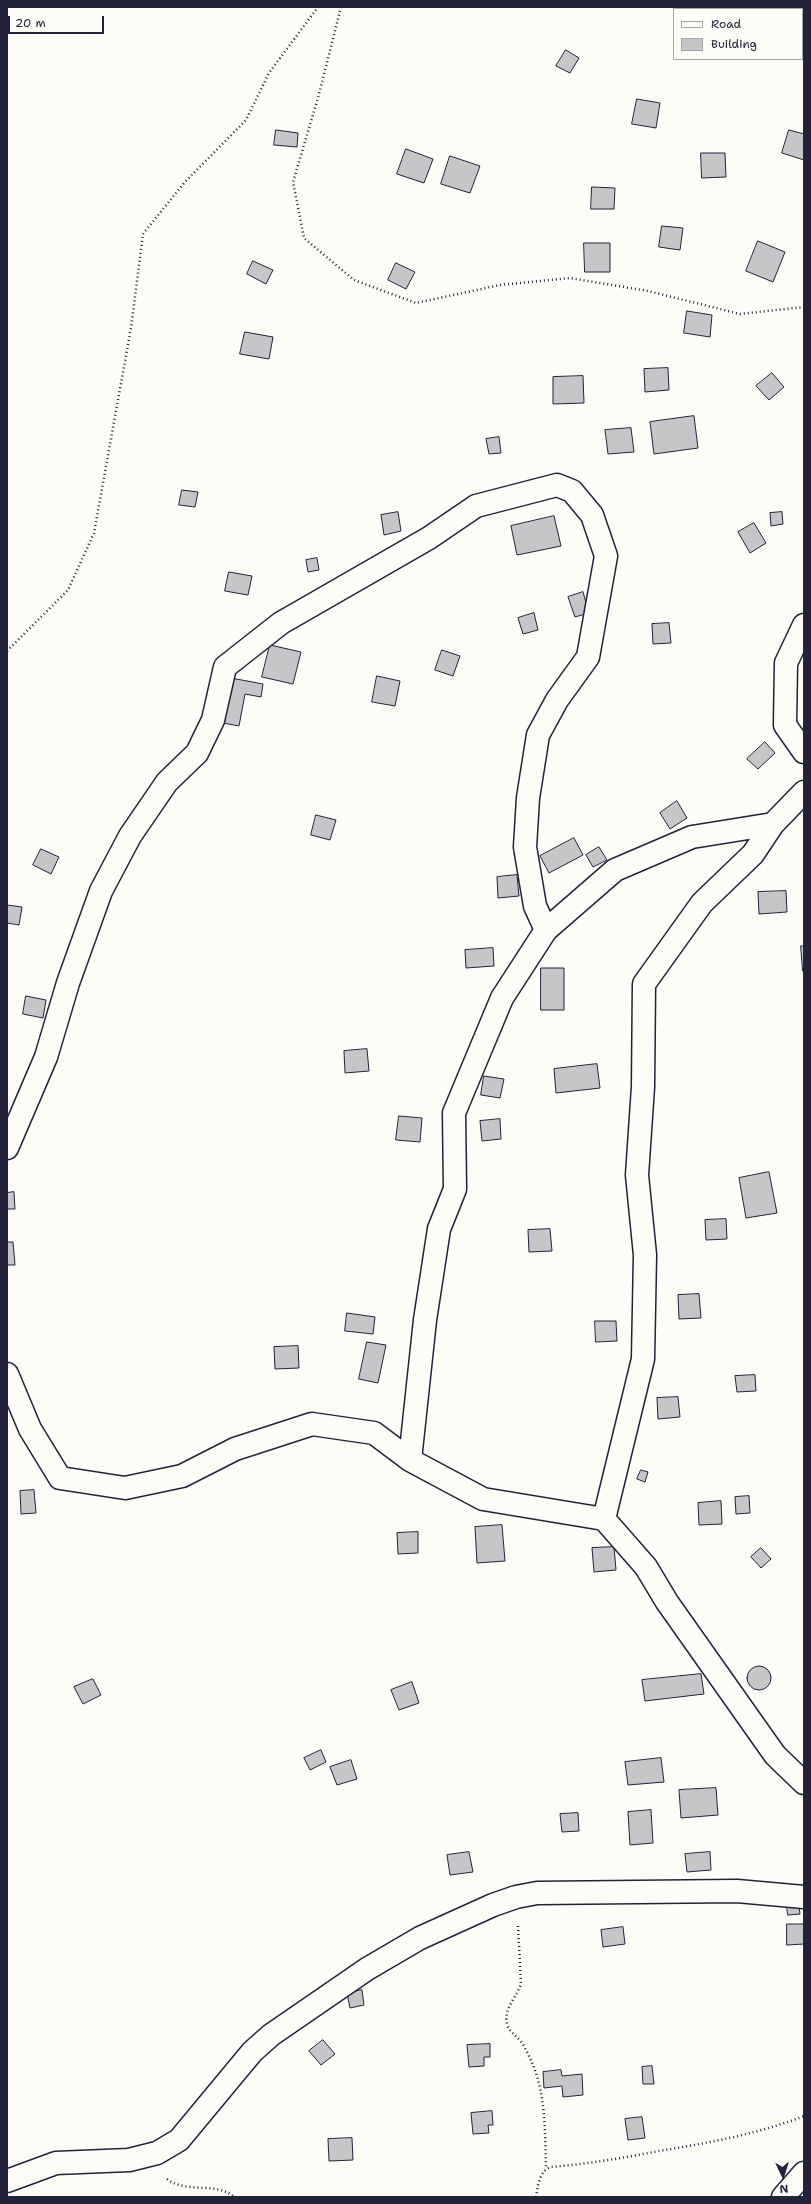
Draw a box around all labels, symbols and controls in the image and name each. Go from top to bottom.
scale bar [10,8,106,34]
legend [673,8,803,60]
text: 20 m [15,15,46,31]
text: Road [711,16,741,32]
text: Building [711,36,757,52]
north arrow [763,2156,803,2196]
text: N [779,2181,789,2196]

